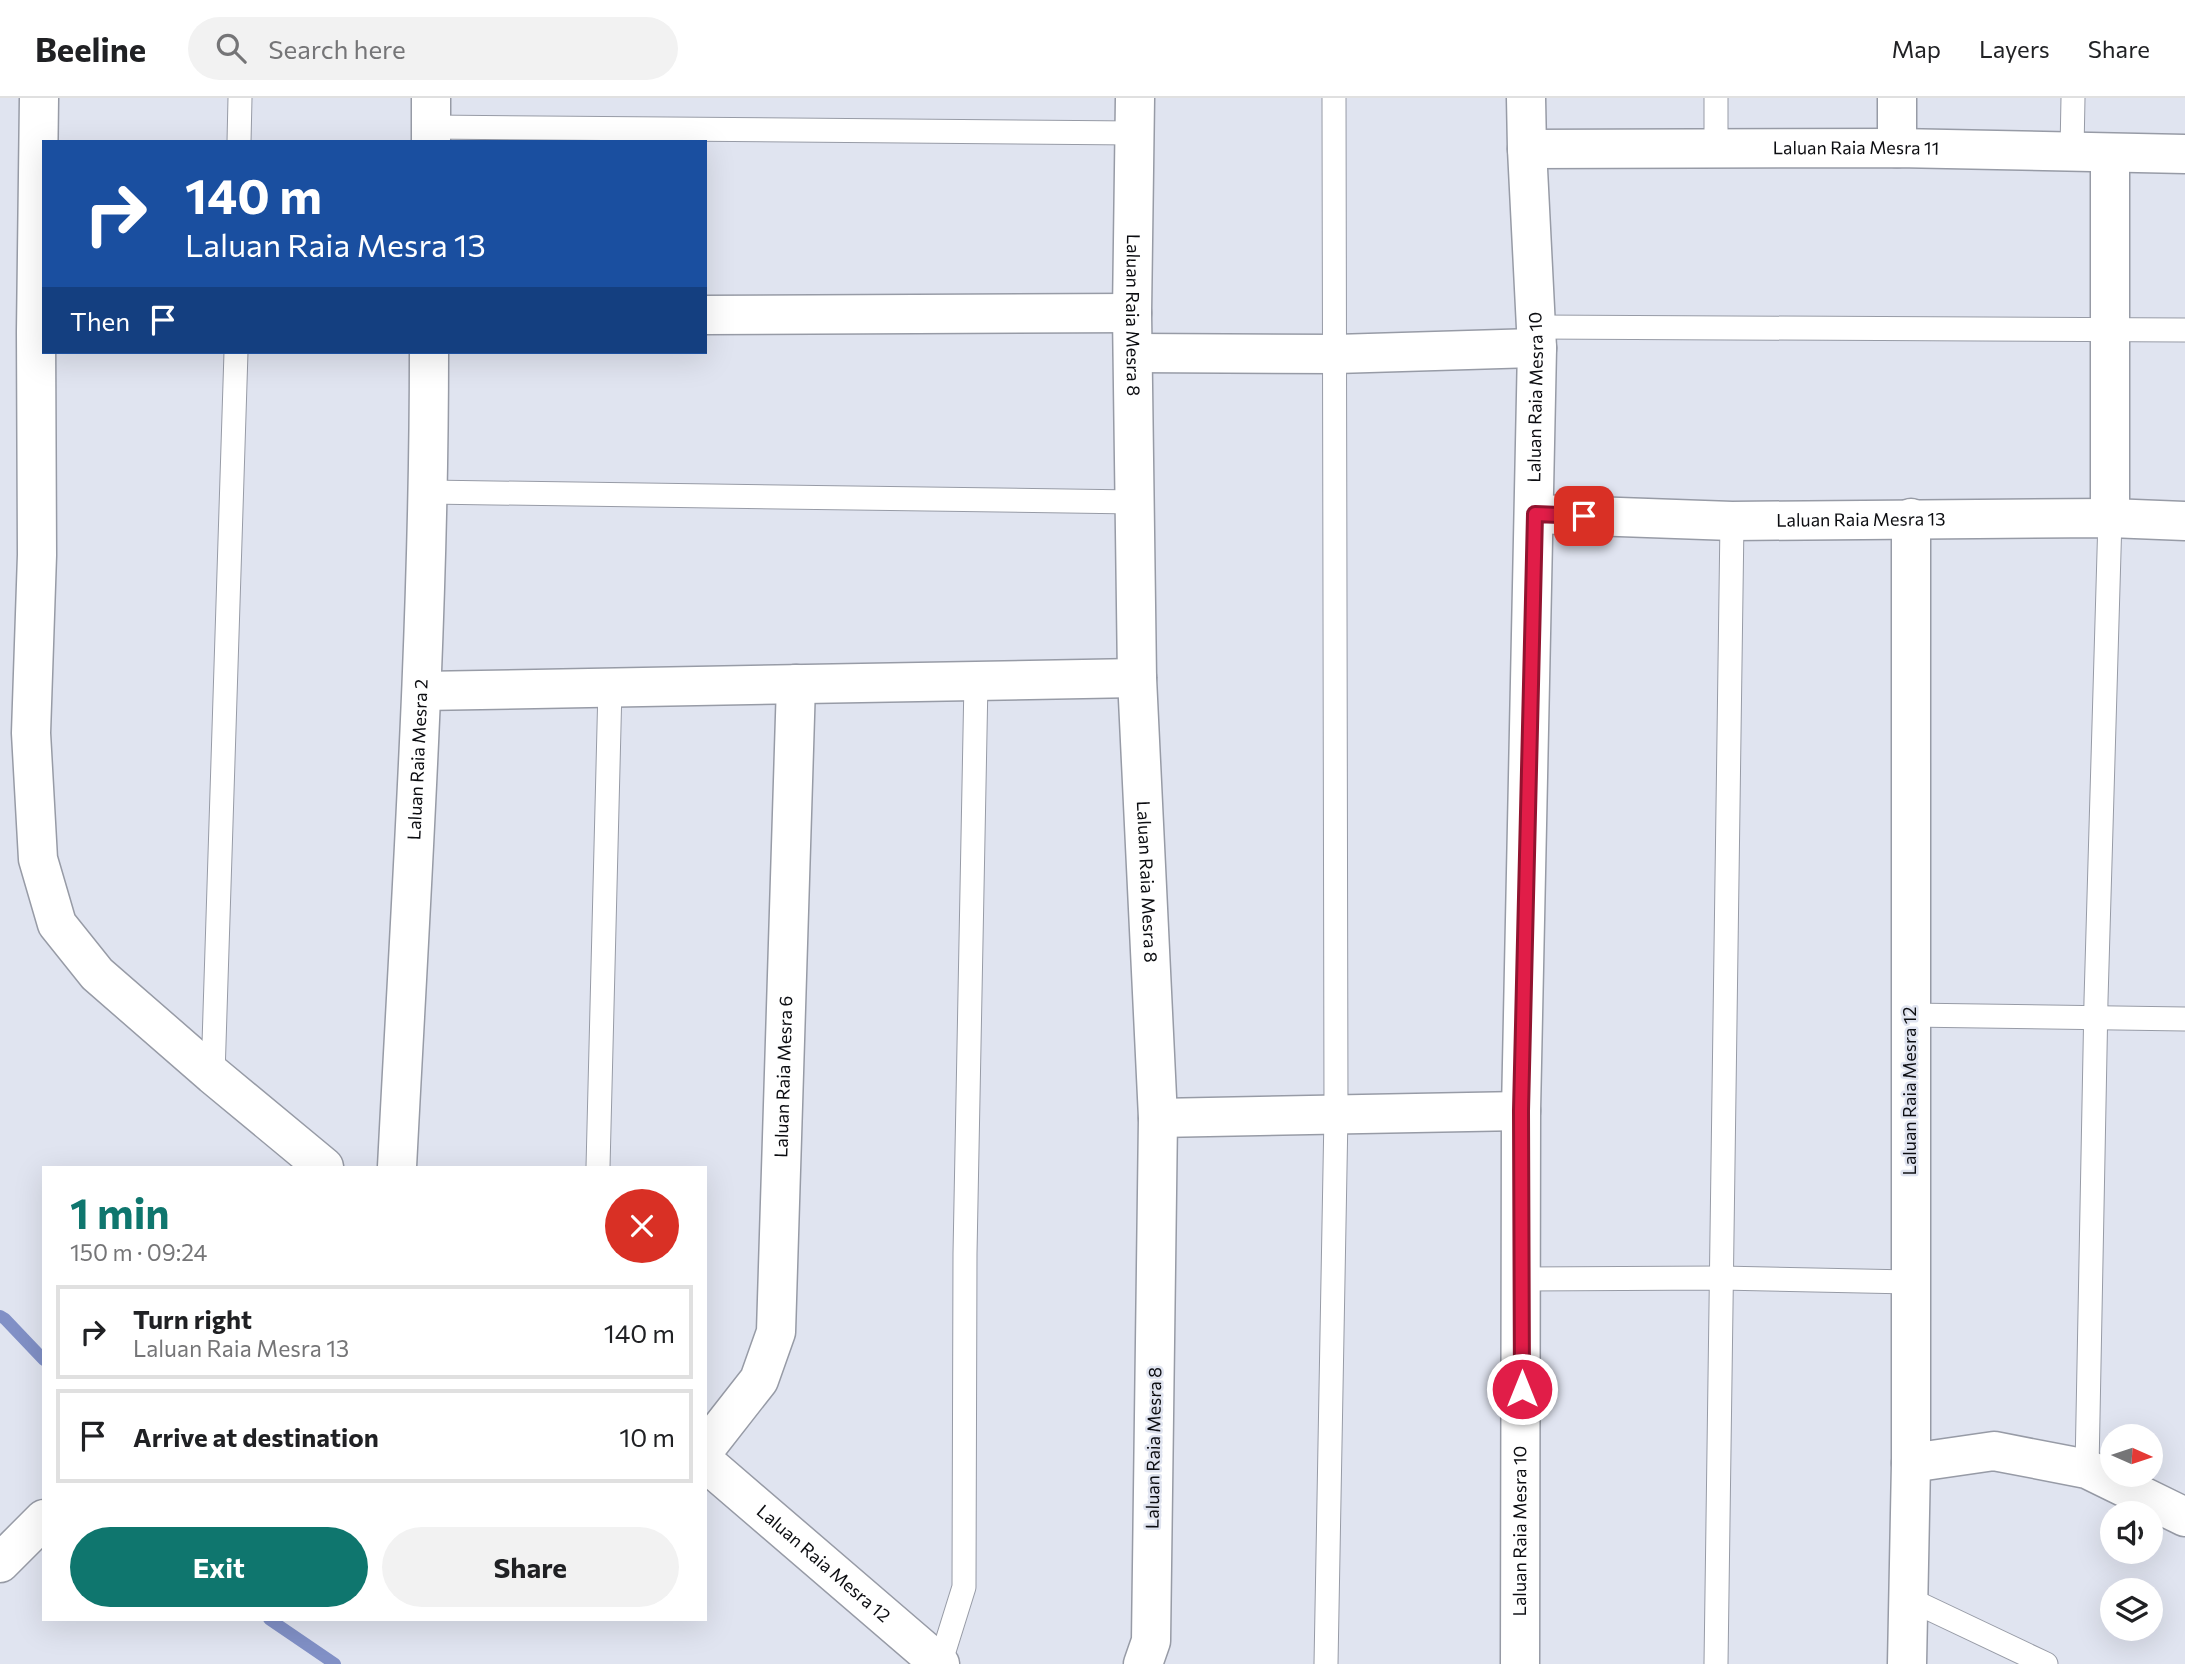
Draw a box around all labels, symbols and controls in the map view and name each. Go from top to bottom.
search box [188,17,678,80]
text: Beeline [35,28,146,69]
icon: search [212,29,250,67]
text: Search here [268,33,406,64]
text: Map [1892,34,1941,63]
text: Layers [1979,34,2050,63]
text: Share [2088,34,2150,63]
street label: Laluan Raia Mesra 11 [1773,136,1940,159]
text: 140 m [185,164,322,224]
icon: right [70,168,161,259]
text: Laluan Raia Mesra 13 [185,224,486,264]
street label: Laluan Raia Mesra 8 [1122,234,1145,396]
icon: arrive [144,301,182,339]
text: Then [70,305,130,336]
street label: Laluan Raia Mesra 10 [1522,311,1547,483]
pin [1554,486,1614,546]
icon: arrive [1565,497,1603,535]
street label: Laluan Raia Mesra 13 [1776,507,1946,531]
street label: Laluan Raia Mesra 2 [402,678,432,841]
street label: Laluan Raia Mesra 8 [1133,800,1163,963]
street label: Laluan Raia Mesra 6 [769,995,796,1158]
street label: Laluan Raia Mesra 12 [1898,1007,1920,1175]
text: 1 min [70,1186,170,1238]
button: close [605,1189,679,1263]
text: 150 m · 09:24 [70,1238,207,1266]
text: Turn right [133,1303,252,1334]
icon: right [74,1313,112,1351]
text: 140 m [604,1317,675,1348]
text: Laluan Raia Mesra 13 [133,1334,349,1362]
position arrow [1485,1352,1559,1426]
street label: Laluan Raia Mesra 8 [1141,1367,1165,1529]
icon: arrive [74,1417,112,1455]
text: Arrive at destination [133,1421,379,1452]
text: 10 m [619,1421,675,1452]
north arrow [2100,1424,2163,1488]
map controls [2100,1424,2163,1641]
street label: Laluan Raia Mesra 10 [1508,1446,1530,1616]
street label: Laluan Raia Mesra 12 [753,1500,895,1626]
button: sound [2100,1501,2163,1564]
button: Exit [70,1527,368,1607]
button: Share [382,1527,679,1607]
button: layers [2100,1578,2163,1641]

